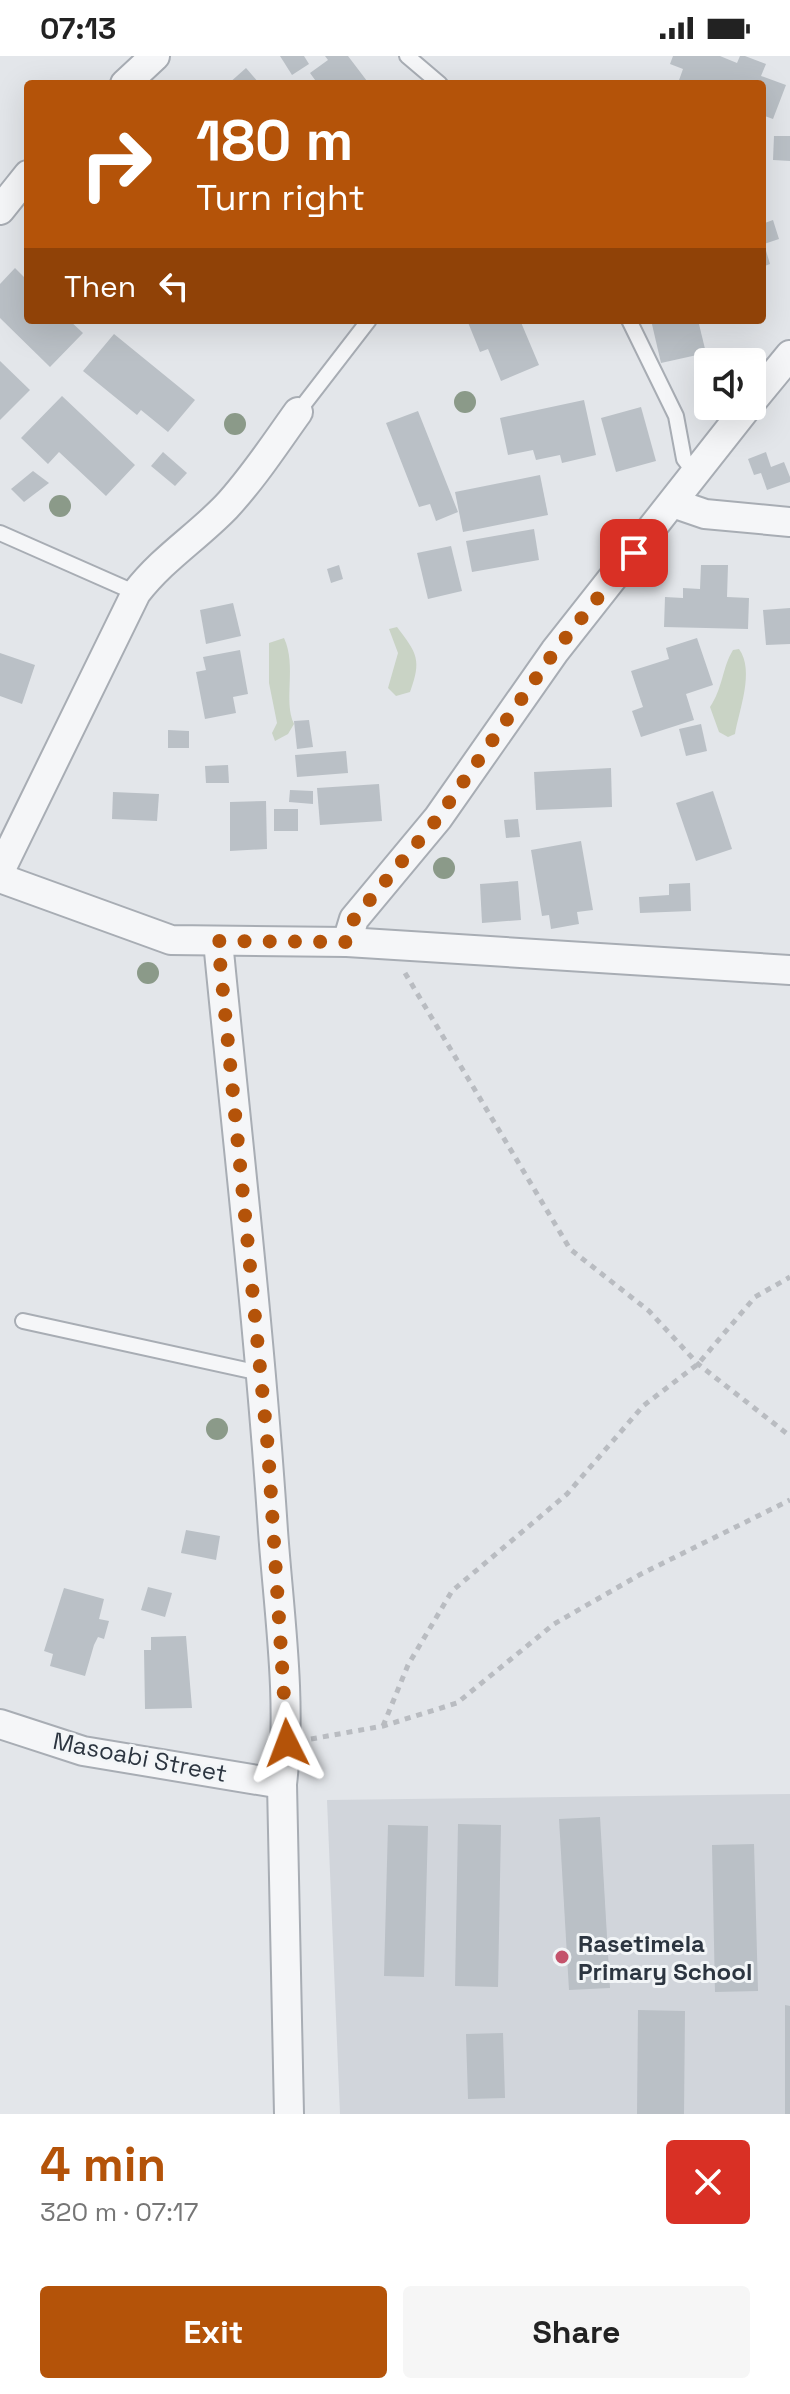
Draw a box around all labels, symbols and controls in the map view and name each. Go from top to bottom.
text: 07:13 [40,9,116,48]
text: 180 m [196,105,353,176]
icon: right [64,112,168,216]
text: Turn right [196,175,365,221]
icon: left [152,264,196,308]
text: Then [64,267,136,306]
map controls [694,348,766,420]
button: sound [694,348,766,420]
pin [600,519,668,587]
icon: arrive [612,531,656,575]
position arrow [245,1701,329,1785]
street label: Masoabi Street [50,1725,230,1789]
place label: Rasetimela Primary School [578,1928,752,1987]
marker: Rasetimela Primary School [553,1948,571,1966]
text: 4 min [40,2134,166,2195]
button: close [666,2140,750,2224]
text: 320 m · 07:17 [40,2195,198,2229]
button: Exit [40,2286,387,2378]
button: Share [403,2286,750,2378]

